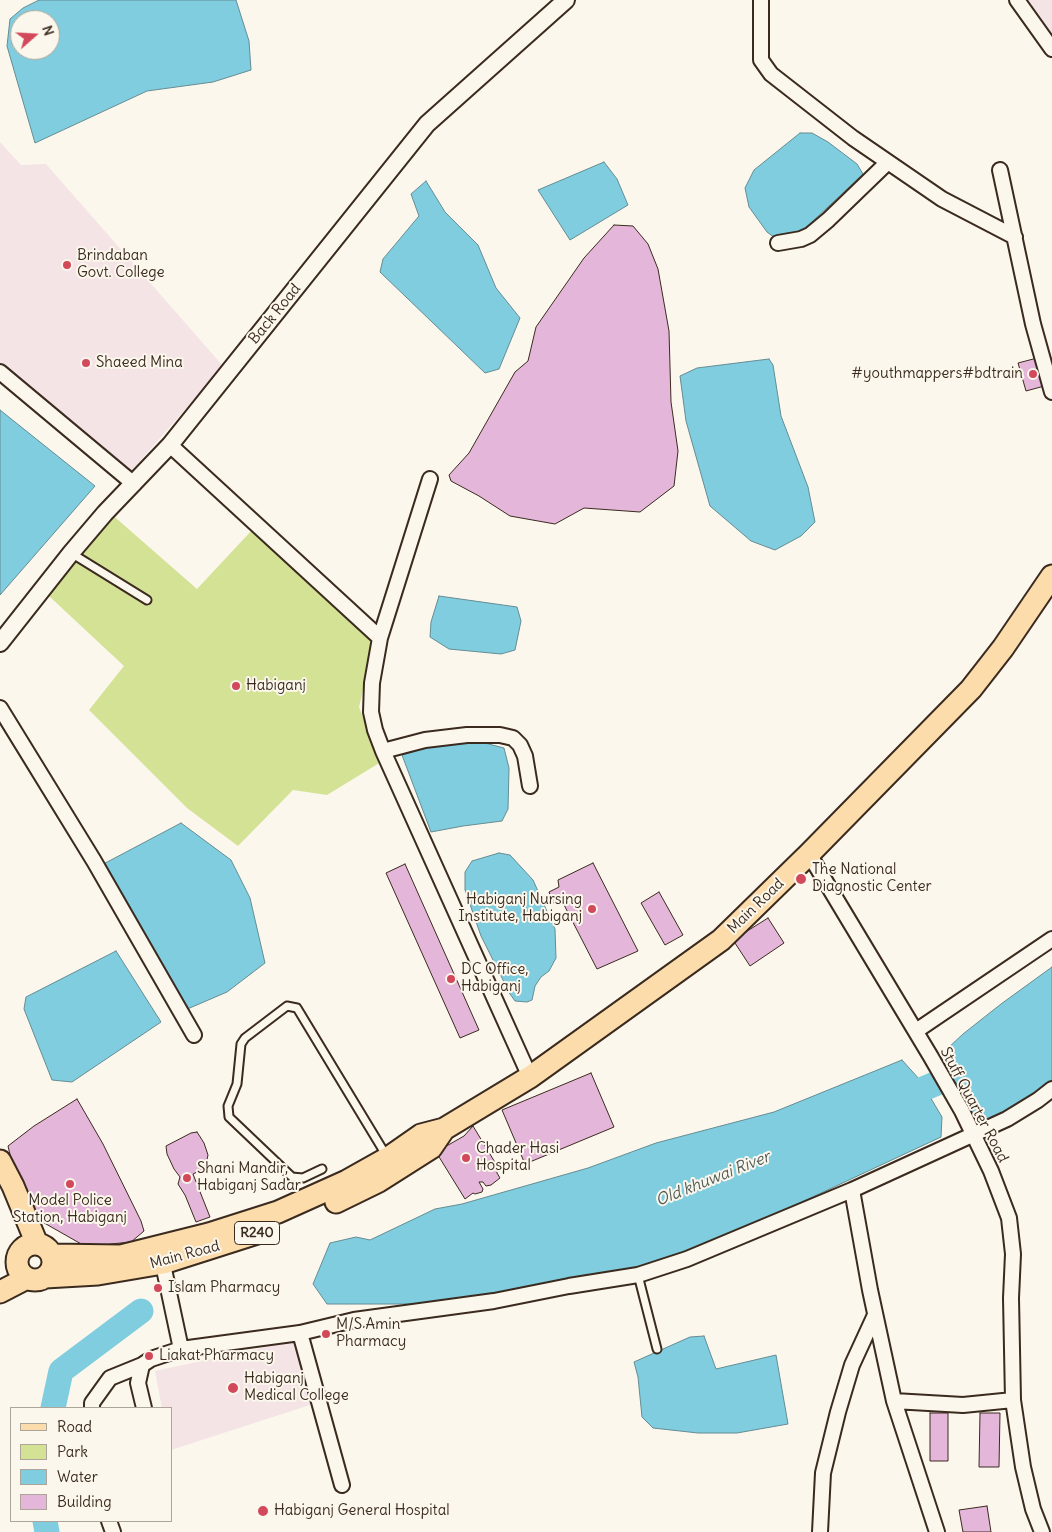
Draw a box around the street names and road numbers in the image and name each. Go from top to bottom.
street label: Back Road [245,280,305,348]
street label: Main Road [724,875,788,937]
street label: Stuff Quarter Road [936,1044,1012,1166]
road number: R240 [234,1222,280,1244]
street label: Main Road [148,1237,222,1273]

